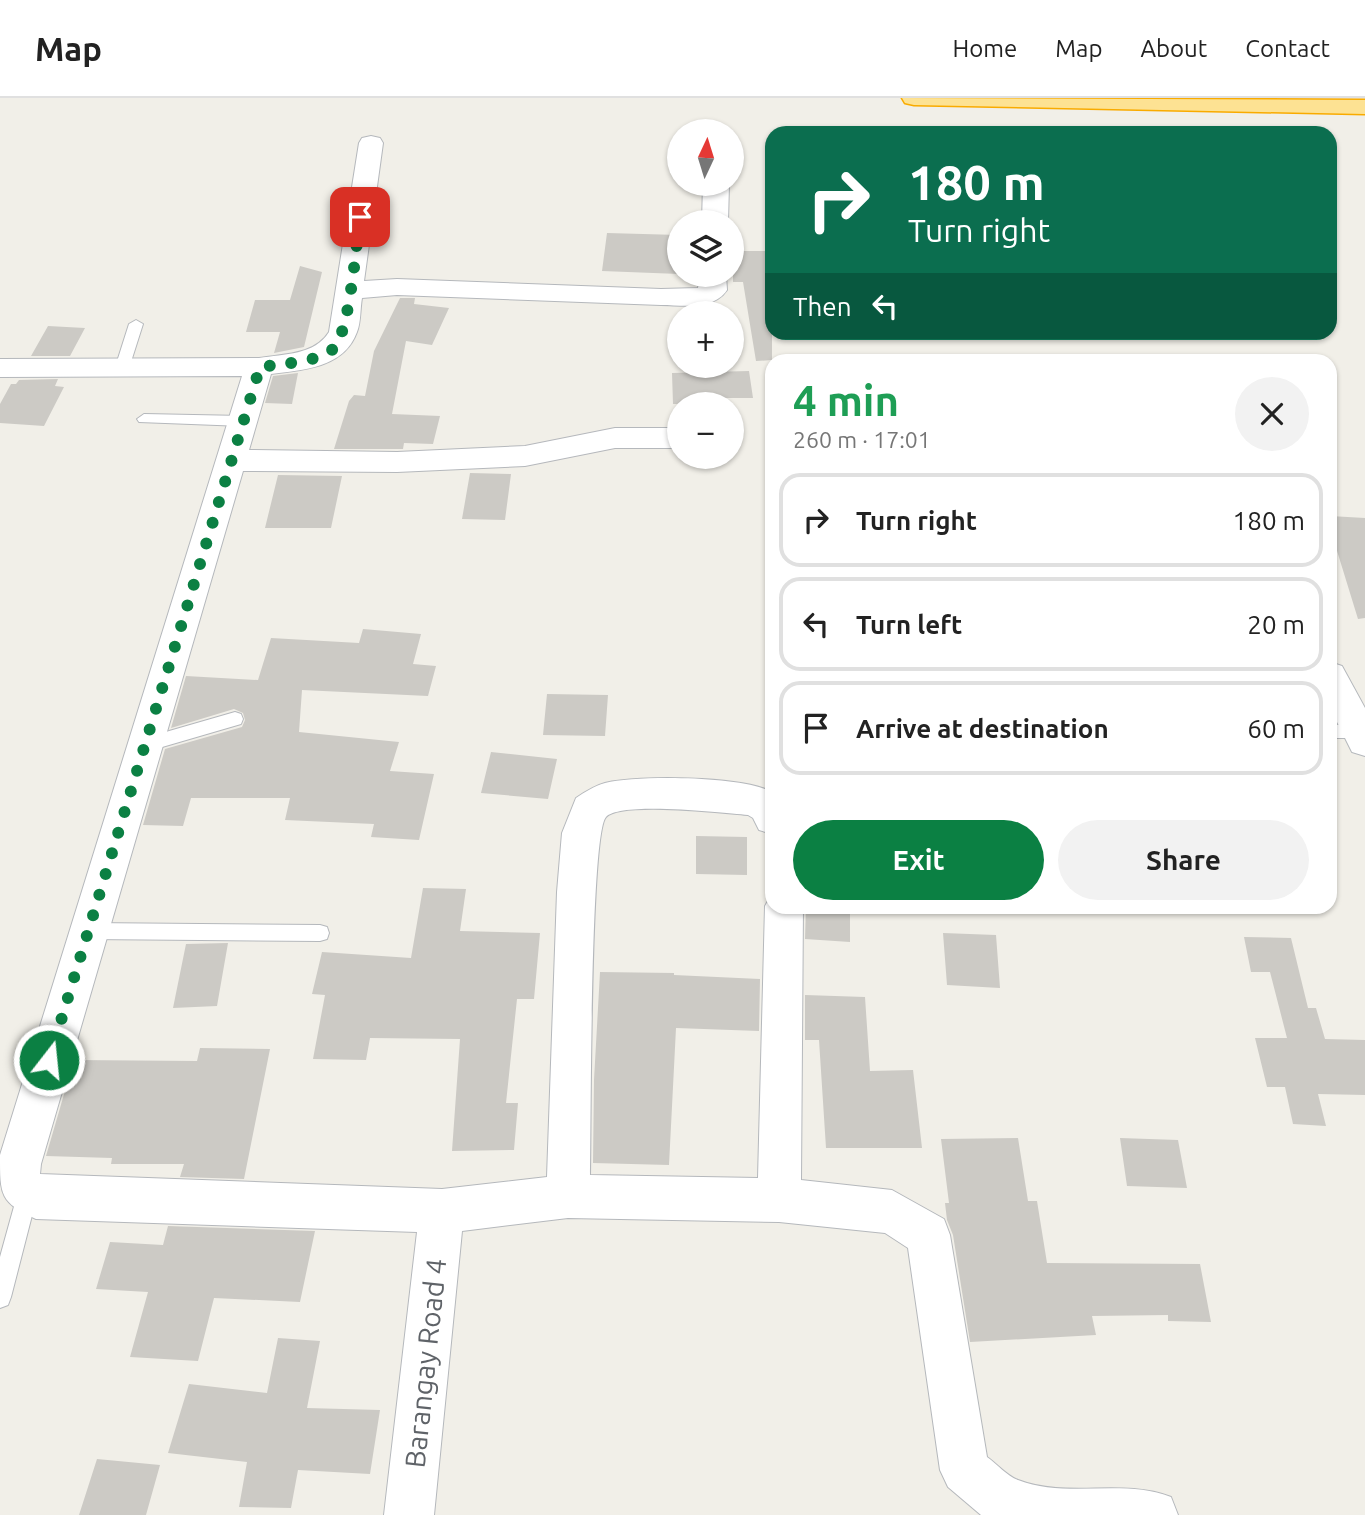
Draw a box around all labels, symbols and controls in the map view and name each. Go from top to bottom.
text: Map [35,30,102,67]
text: Home [952,35,1017,62]
text: Map [1055,35,1102,62]
text: About [1140,35,1207,62]
text: Contact [1245,35,1330,62]
north arrow [667,119,744,196]
map controls [667,119,744,469]
icon: right [793,154,884,245]
text: 180 m [908,154,1045,209]
pin [330,187,390,247]
icon: arrive [341,198,379,236]
button: layers [667,210,744,287]
text: Turn right [908,212,1050,248]
icon: left [866,287,904,325]
text: Then [793,292,852,321]
button: + [667,301,744,378]
text: 4 min [793,377,899,424]
button: close [1235,377,1309,451]
button: − [667,392,744,469]
text: 260 m · 17:01 [793,427,931,452]
icon: right [797,501,835,539]
text: Turn right [856,506,977,535]
text: 180 m [1233,506,1305,535]
icon: left [797,605,835,643]
text: Turn left [856,610,962,639]
text: 20 m [1247,610,1305,639]
icon: arrive [797,709,835,747]
text: Arrive at destination [856,714,1109,743]
text: 60 m [1247,714,1305,743]
button: Exit [793,820,1044,900]
button: Share [1058,820,1309,900]
position arrow [12,1023,86,1097]
street label: Barangay Road 4 [399,1257,451,1469]

